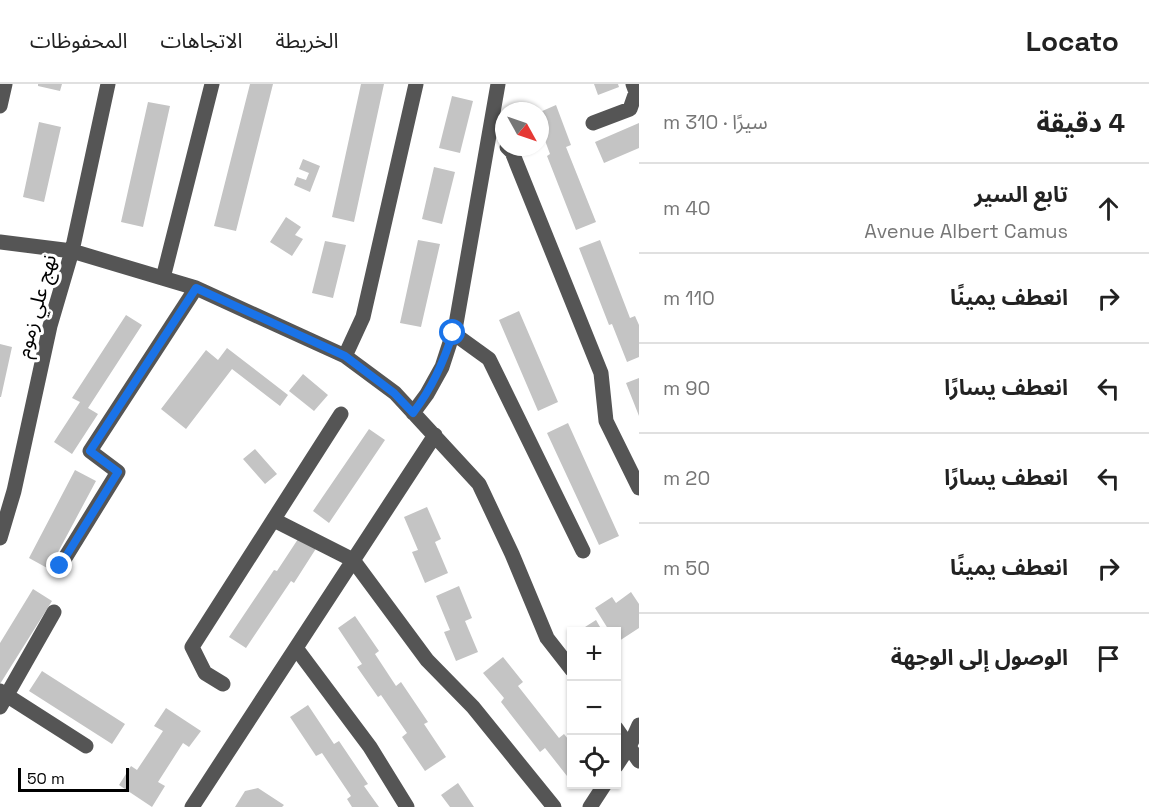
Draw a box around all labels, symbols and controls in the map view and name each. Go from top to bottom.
text: Locato [1026,23,1119,59]
text: المحفوظات [30,27,127,54]
text: الاتجاهات [160,27,242,54]
text: الخريطة [275,27,338,54]
north arrow [495,102,549,156]
text: 4 دقيقة [1036,106,1125,140]
text: سيرًا · 310 m [663,109,768,135]
text: تابع السير [974,180,1068,208]
icon: ahead [1092,192,1125,225]
text: 40 m [663,195,711,221]
text: Avenue Albert Camus [864,218,1068,244]
street label: نهج علي زموم [10,252,65,361]
icon: right [1092,282,1125,315]
text: انعطف يمينًا [950,283,1068,311]
text: 110 m [663,285,715,311]
route start [439,319,465,345]
icon: left [1092,372,1125,405]
text: انعطف يسارًا [944,373,1068,401]
text: 90 m [663,375,710,401]
icon: left [1092,462,1125,495]
text: انعطف يسارًا [944,463,1068,491]
text: 20 m [663,465,710,491]
route end [46,552,72,578]
icon: right [1092,552,1125,585]
text: انعطف يمينًا [950,553,1068,581]
text: 50 m [663,555,710,581]
map controls [567,627,621,789]
button: + [567,627,621,681]
icon: arrive [1092,642,1125,675]
text: الوصول إلى الوجهة [891,643,1068,671]
button: − [567,681,621,735]
button: locate [567,735,621,789]
scale bar [18,765,129,792]
text: 50 m [27,768,65,789]

